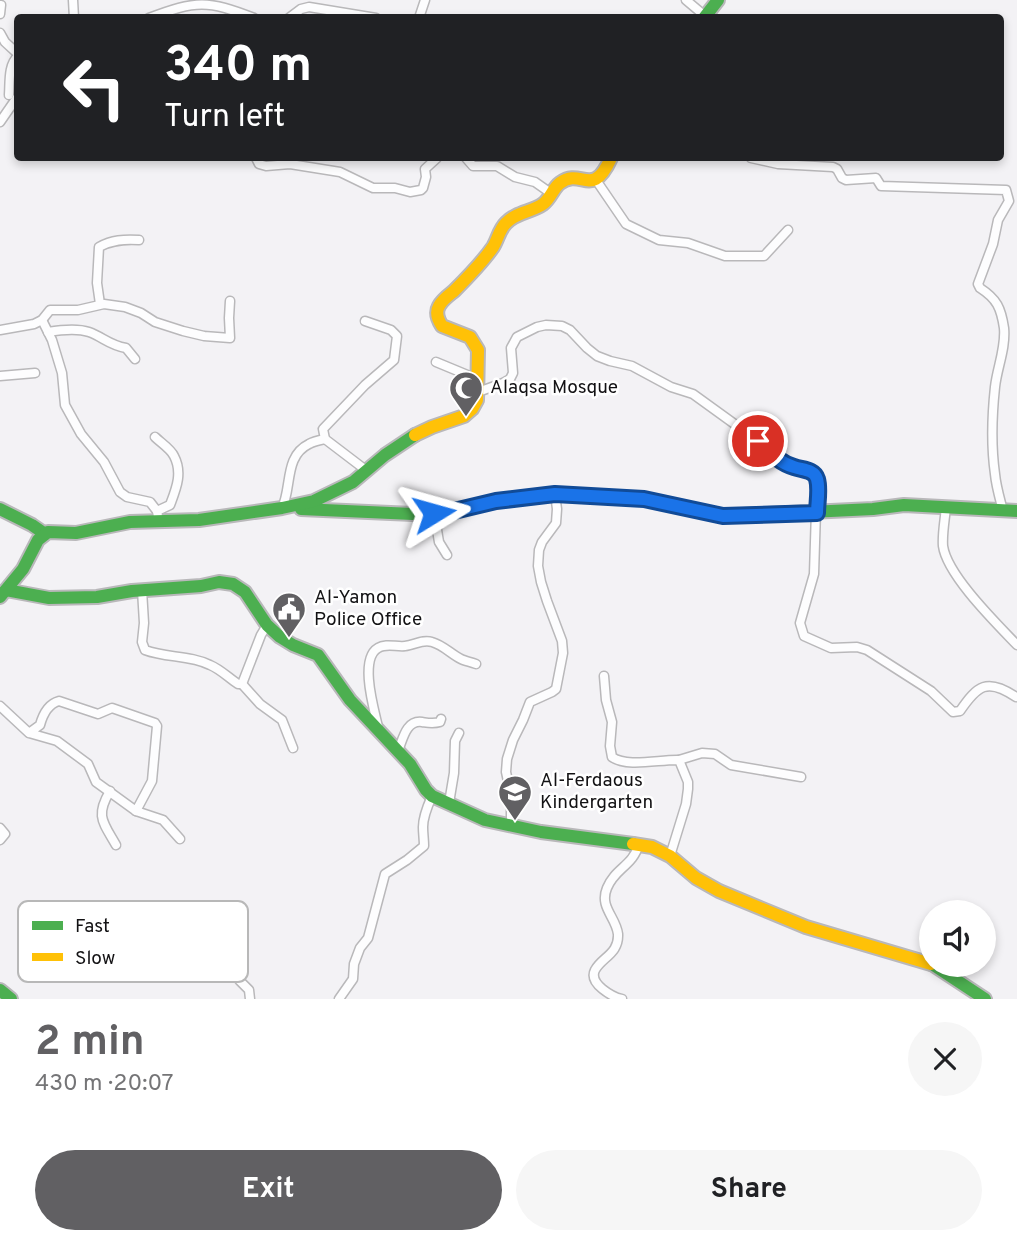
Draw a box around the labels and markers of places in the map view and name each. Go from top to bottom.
mosque icon: Alaqsa Mosque [447,369,485,418]
place label: Alaqsa Mosque [490,376,618,400]
pin [728,411,788,471]
place label: Al-Yamon Police Office [314,586,422,632]
public building icon: Al-Yamon Police Office [270,590,308,639]
place label: Al-Ferdaous Kindergarten [540,769,653,815]
school or university icon: Al-Ferdaous Kindergarten [496,773,534,822]

